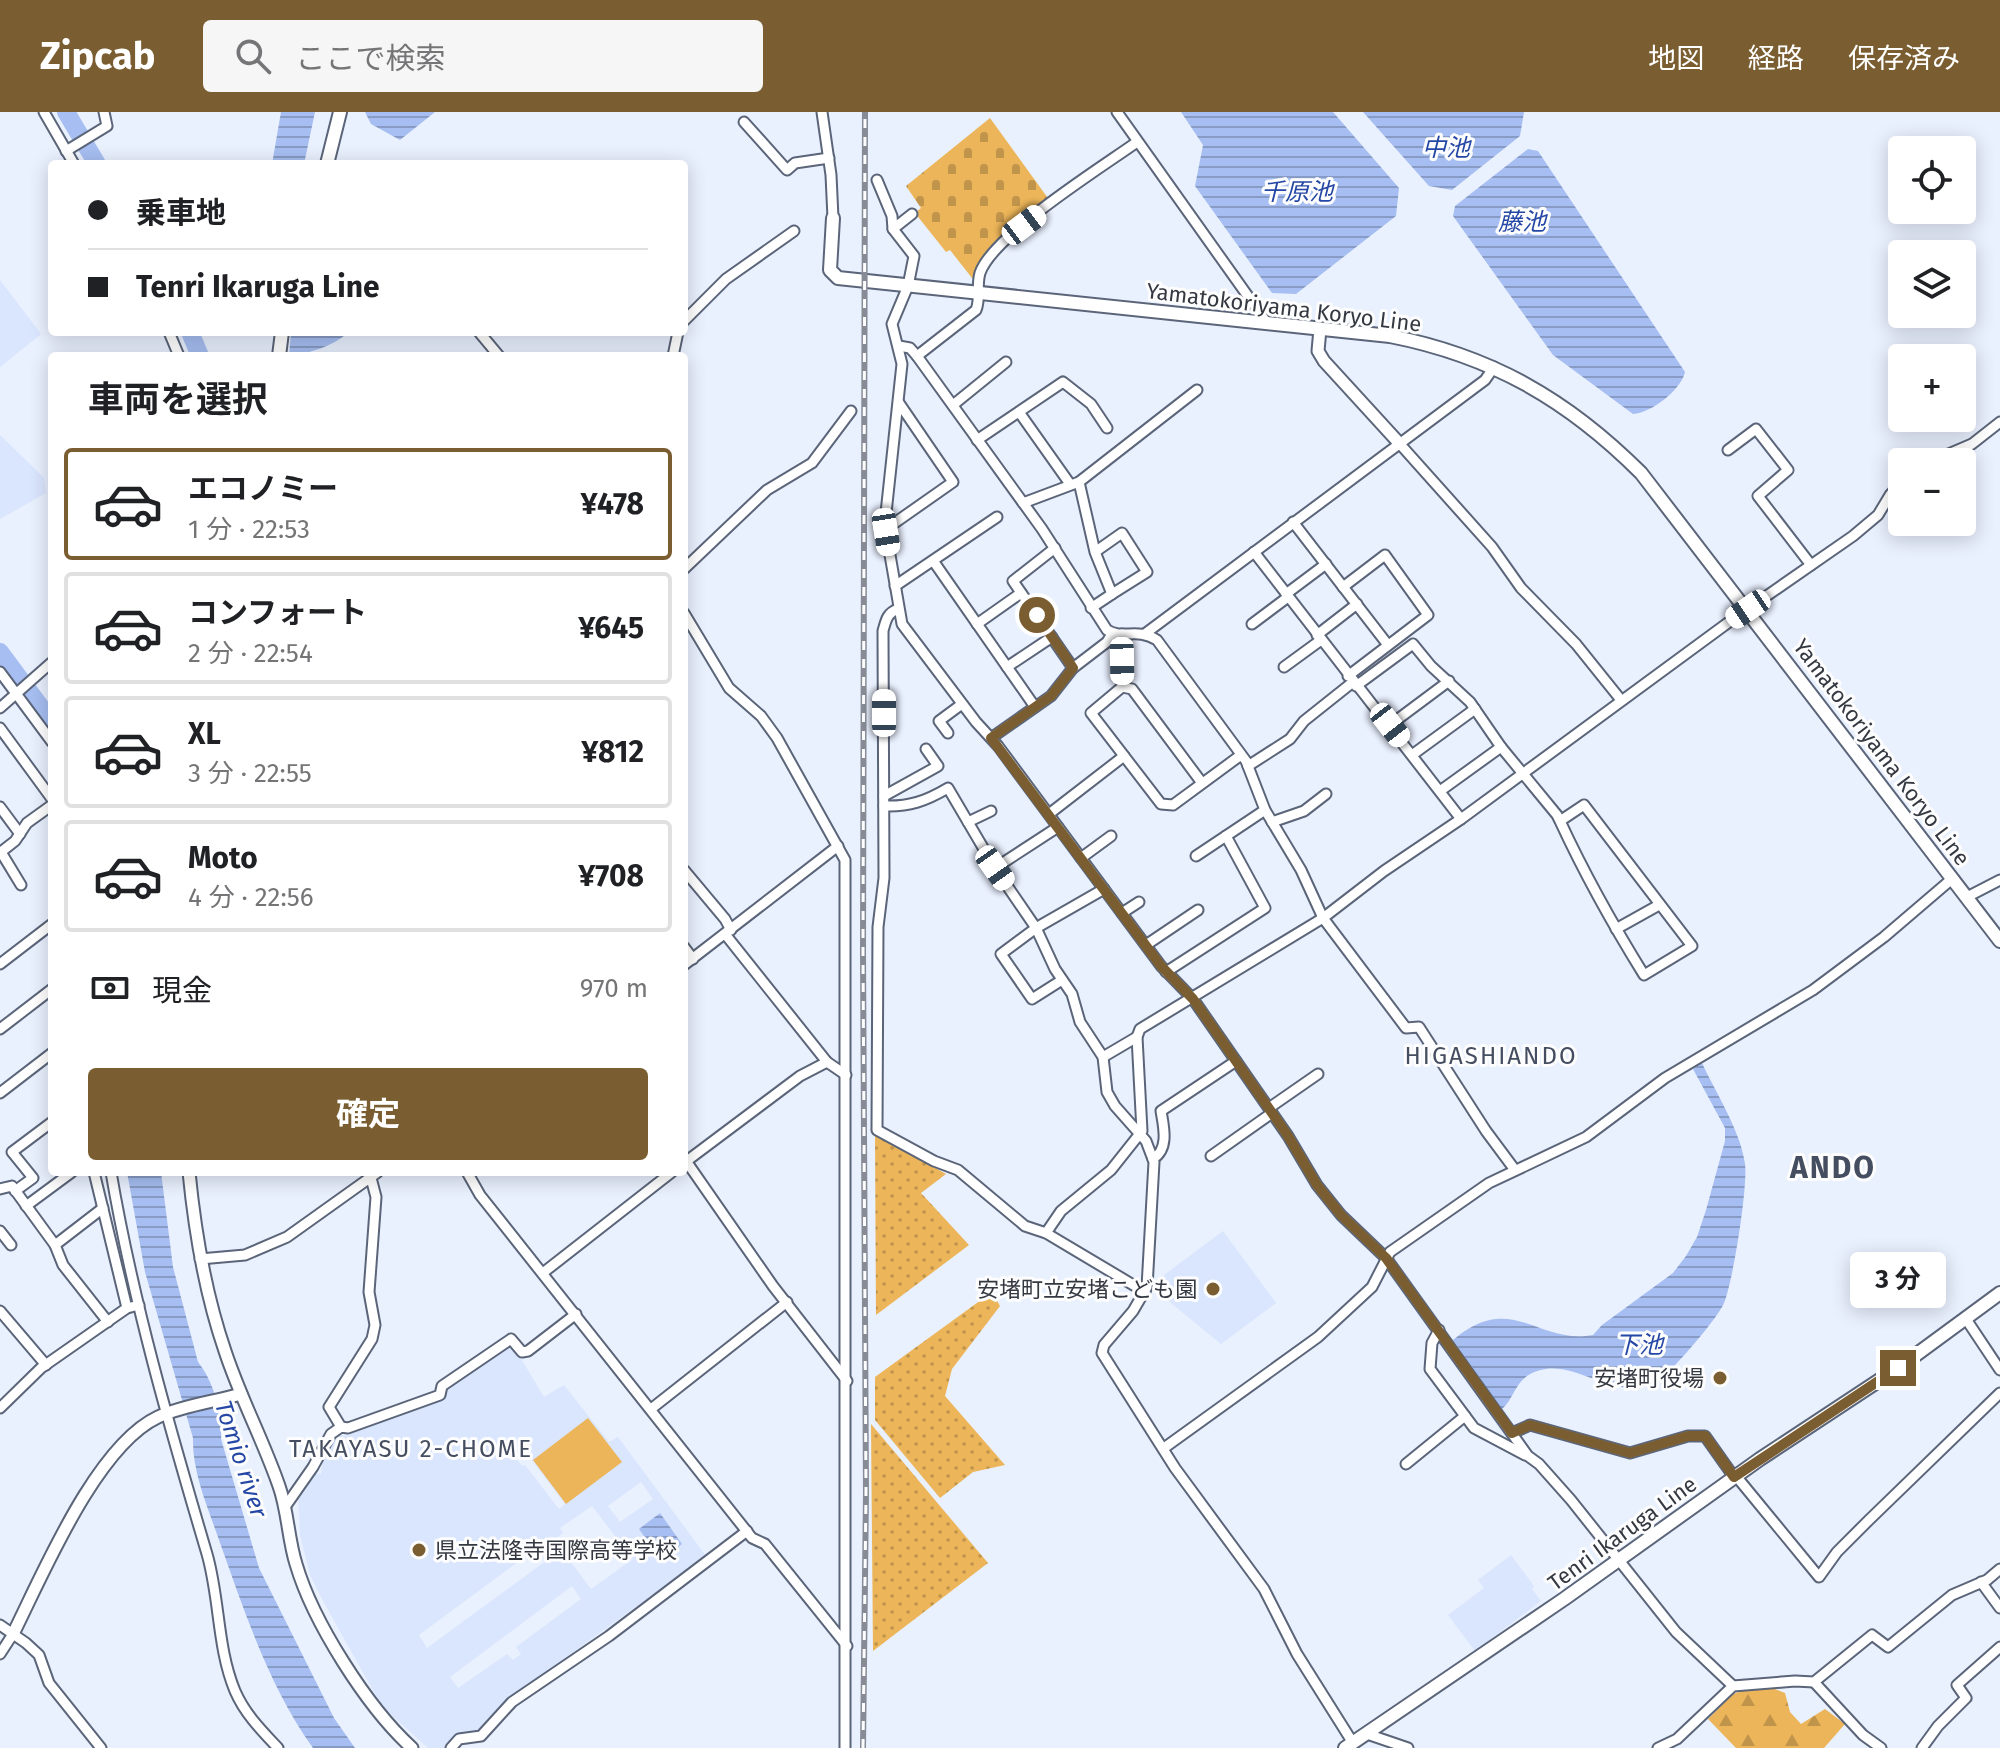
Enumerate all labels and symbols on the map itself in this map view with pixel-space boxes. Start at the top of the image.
water label: 中池 [1422,134,1472,162]
water label: 千原池 [1261,178,1335,206]
car [998,201,1050,249]
water label: 藤池 [1498,208,1548,236]
street label: Yamatokoriyama Koryo Line [1145,277,1423,338]
car [870,506,902,558]
car [1721,586,1775,632]
route start [1019,597,1055,633]
street label: Yamatokoriyama Koryo Line [1788,634,1976,871]
car [1110,637,1134,685]
car [872,689,896,737]
car [1366,699,1414,751]
car [971,841,1019,895]
district label: HIGASHIANDO [1405,1042,1577,1070]
district label: ANDO [1789,1150,1876,1186]
callout: 3 分 [1850,1252,1946,1308]
place label: 安堵町立安堵こども園 [977,1276,1197,1303]
marker: 安堵町立安堵こども園 [1204,1280,1222,1298]
water label: 下池 [1615,1331,1665,1359]
route end [1880,1350,1916,1386]
place label: 安堵町役場 [1594,1365,1704,1392]
marker: 安堵町役場 [1711,1369,1729,1387]
water label: Tomio river [209,1397,273,1522]
district label: TAKAYASU 2-CHOME [289,1435,533,1463]
street label: Tenri Ikaruga Line [1543,1470,1702,1596]
place label: 県立法隆寺国際高等学校 [435,1537,677,1564]
marker: 県立法隆寺国際高等学校 [410,1541,428,1559]

